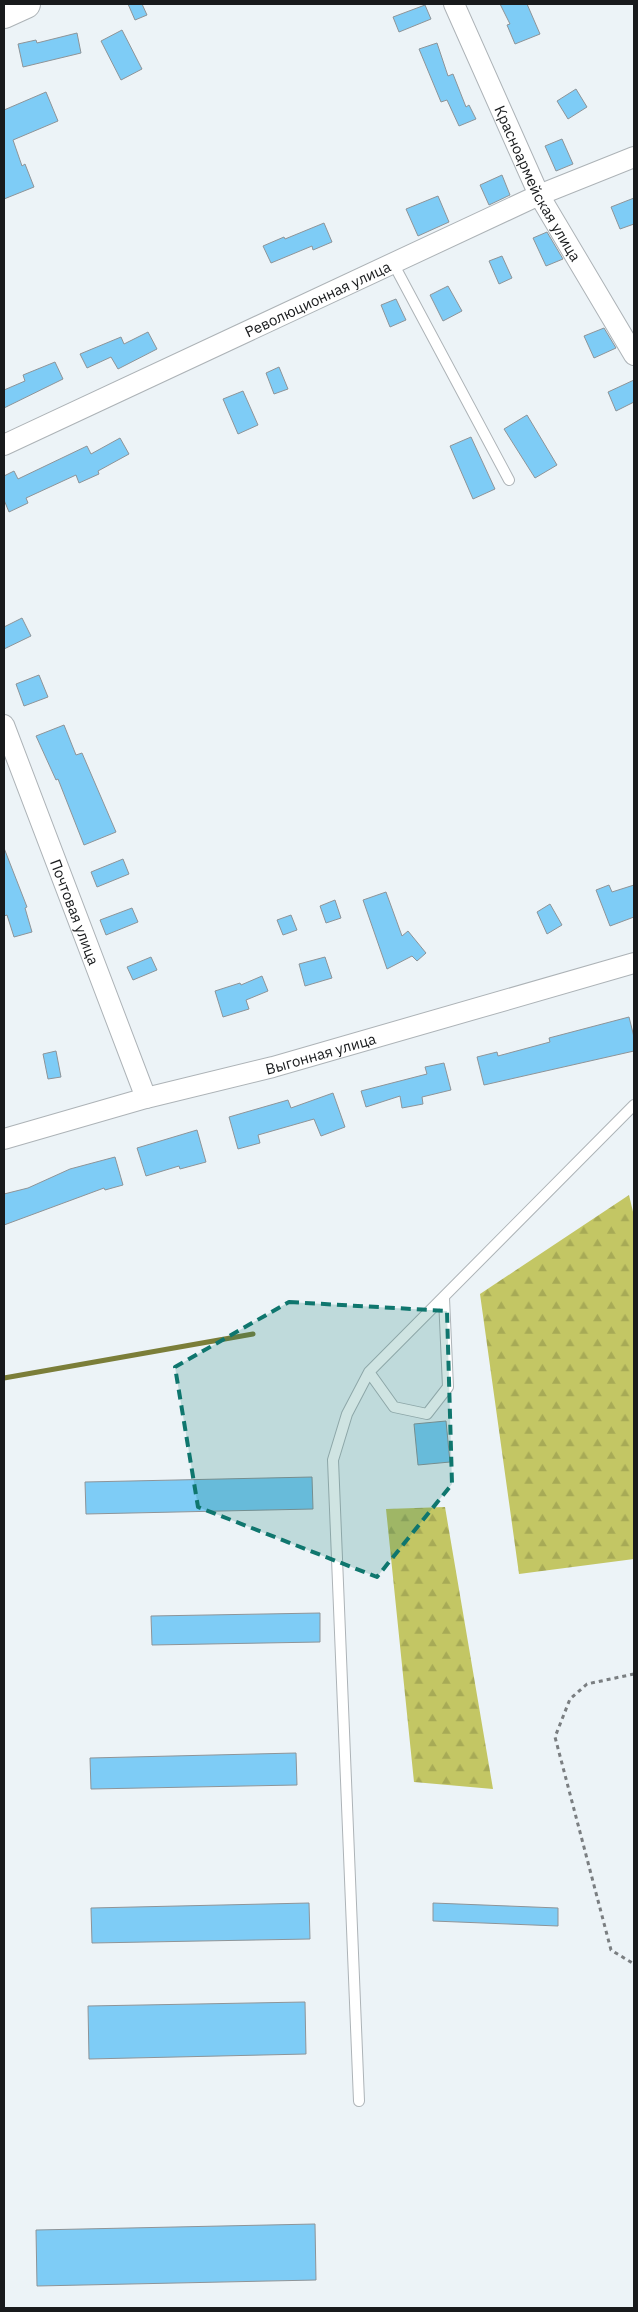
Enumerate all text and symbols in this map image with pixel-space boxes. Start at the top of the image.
street label: Красноармейская улица [491,102,586,265]
street label: Революционная улица [241,256,394,341]
street label: Почтовая улица [46,856,104,967]
street label: Выгонная улица [263,1028,378,1078]

